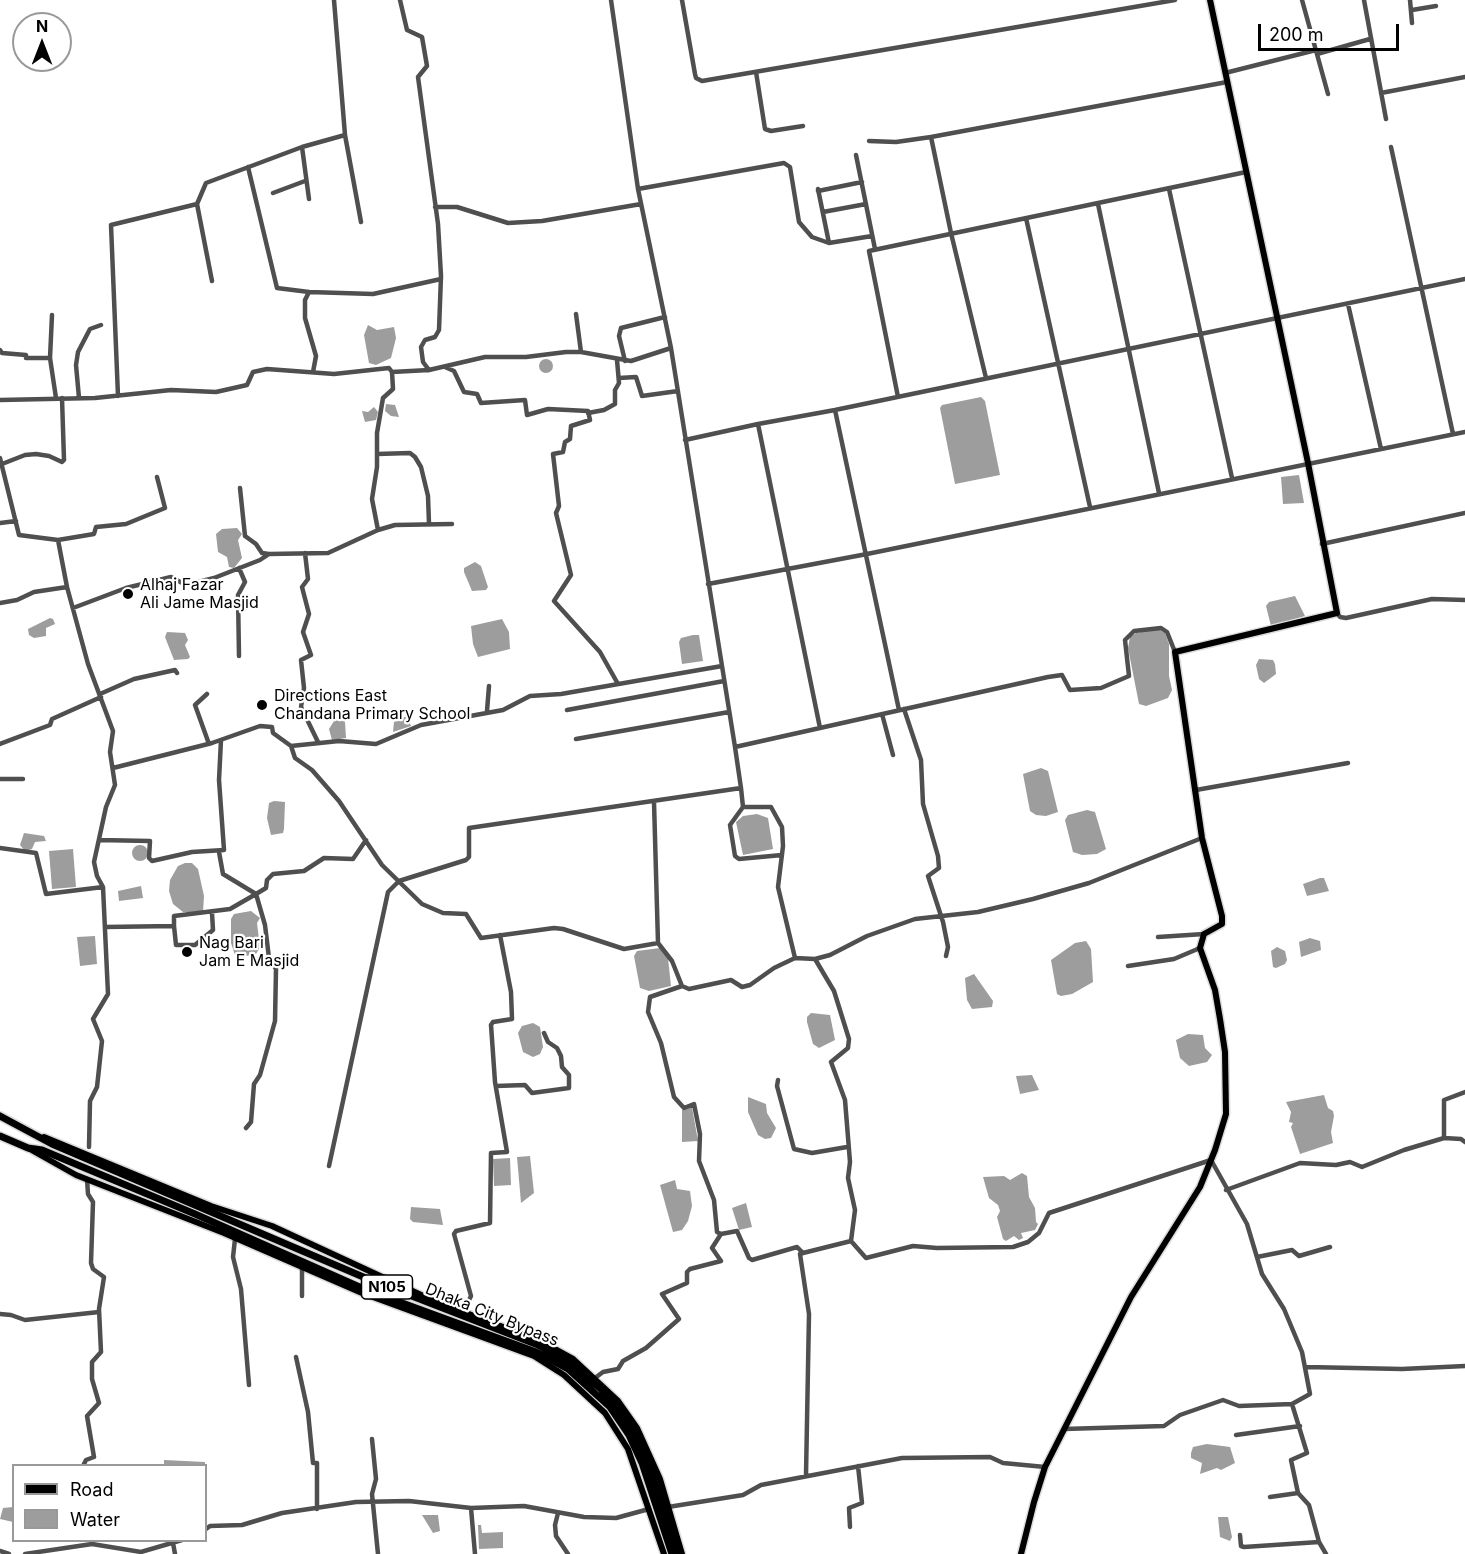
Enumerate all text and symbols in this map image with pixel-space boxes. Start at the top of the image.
north arrow [12,12,72,72]
scale bar [1261,12,1402,50]
text: N [36,16,48,36]
text: 200 m [1269,24,1324,45]
place label: Alhaj Fazar Ali Jame Masjid [140,575,259,613]
marker: Alhaj Fazar Ali Jame Masjid [121,587,135,601]
place label: Directions East Chandana Primary School [274,686,470,724]
marker: Directions East Chandana Primary School [255,698,269,712]
place label: Nag Bari Jam E Masjid [199,933,299,971]
marker: Nag Bari Jam E Masjid [180,945,194,959]
road number: N105 [362,1275,412,1299]
street label: Dhaka City Bypass [423,1279,561,1351]
legend [12,1464,207,1542]
text: Road [70,1479,113,1500]
text: Water [70,1509,120,1530]

